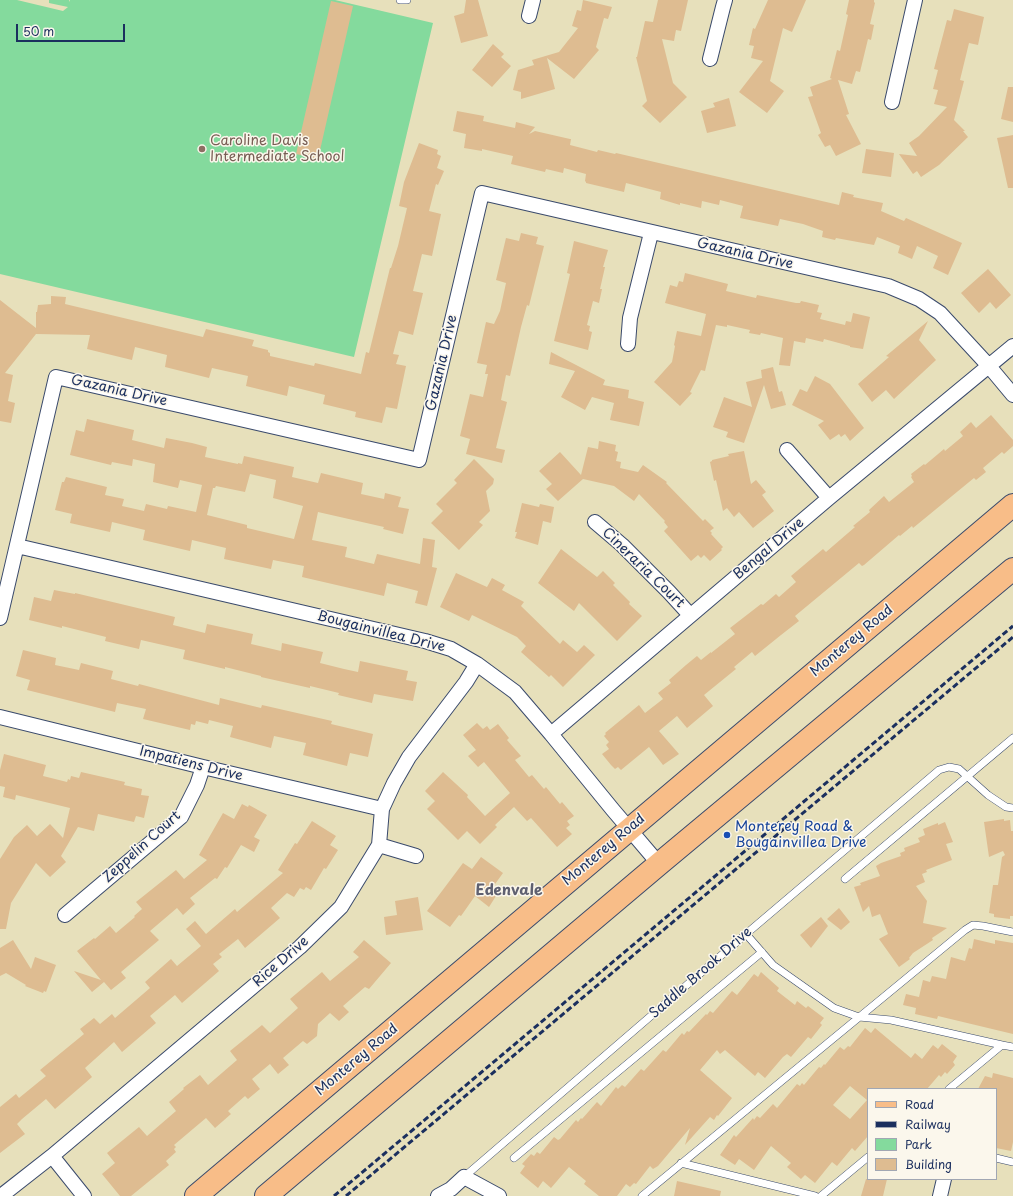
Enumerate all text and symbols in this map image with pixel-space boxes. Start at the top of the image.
scale bar [18,16,127,42]
text: 50 m [23,22,54,40]
place label: Caroline Davis Intermediate School [210,133,345,166]
marker: Caroline Davis Intermediate School [197,144,207,154]
street label: Gazania Drive [695,235,795,273]
street label: Gazania Drive [423,313,461,413]
street label: Gazania Drive [69,372,169,410]
street label: Bengal Drive [730,515,808,583]
street label: Cineraria Court [598,524,688,612]
street label: Monterey Road [807,601,897,681]
street label: Bougainvillea Drive [315,608,447,656]
street label: Impatiens Drive [138,743,244,785]
street label: Zeppelin Court [100,808,184,886]
street label: Monterey Road [559,810,649,890]
place label: Monterey Road & Bougainvillea Drive [735,819,867,852]
marker: Monterey Road & Bougainvillea Drive [722,830,732,840]
district label: Edenvale [476,882,542,900]
street label: Saddle Brook Drive [646,924,756,1022]
street label: Rice Drive [250,933,312,991]
street label: Monterey Road [312,1020,402,1100]
legend [867,1088,997,1180]
text: Road [905,1095,934,1113]
text: Railway [905,1115,951,1133]
text: Park [905,1135,932,1153]
text: Building [905,1155,952,1173]

